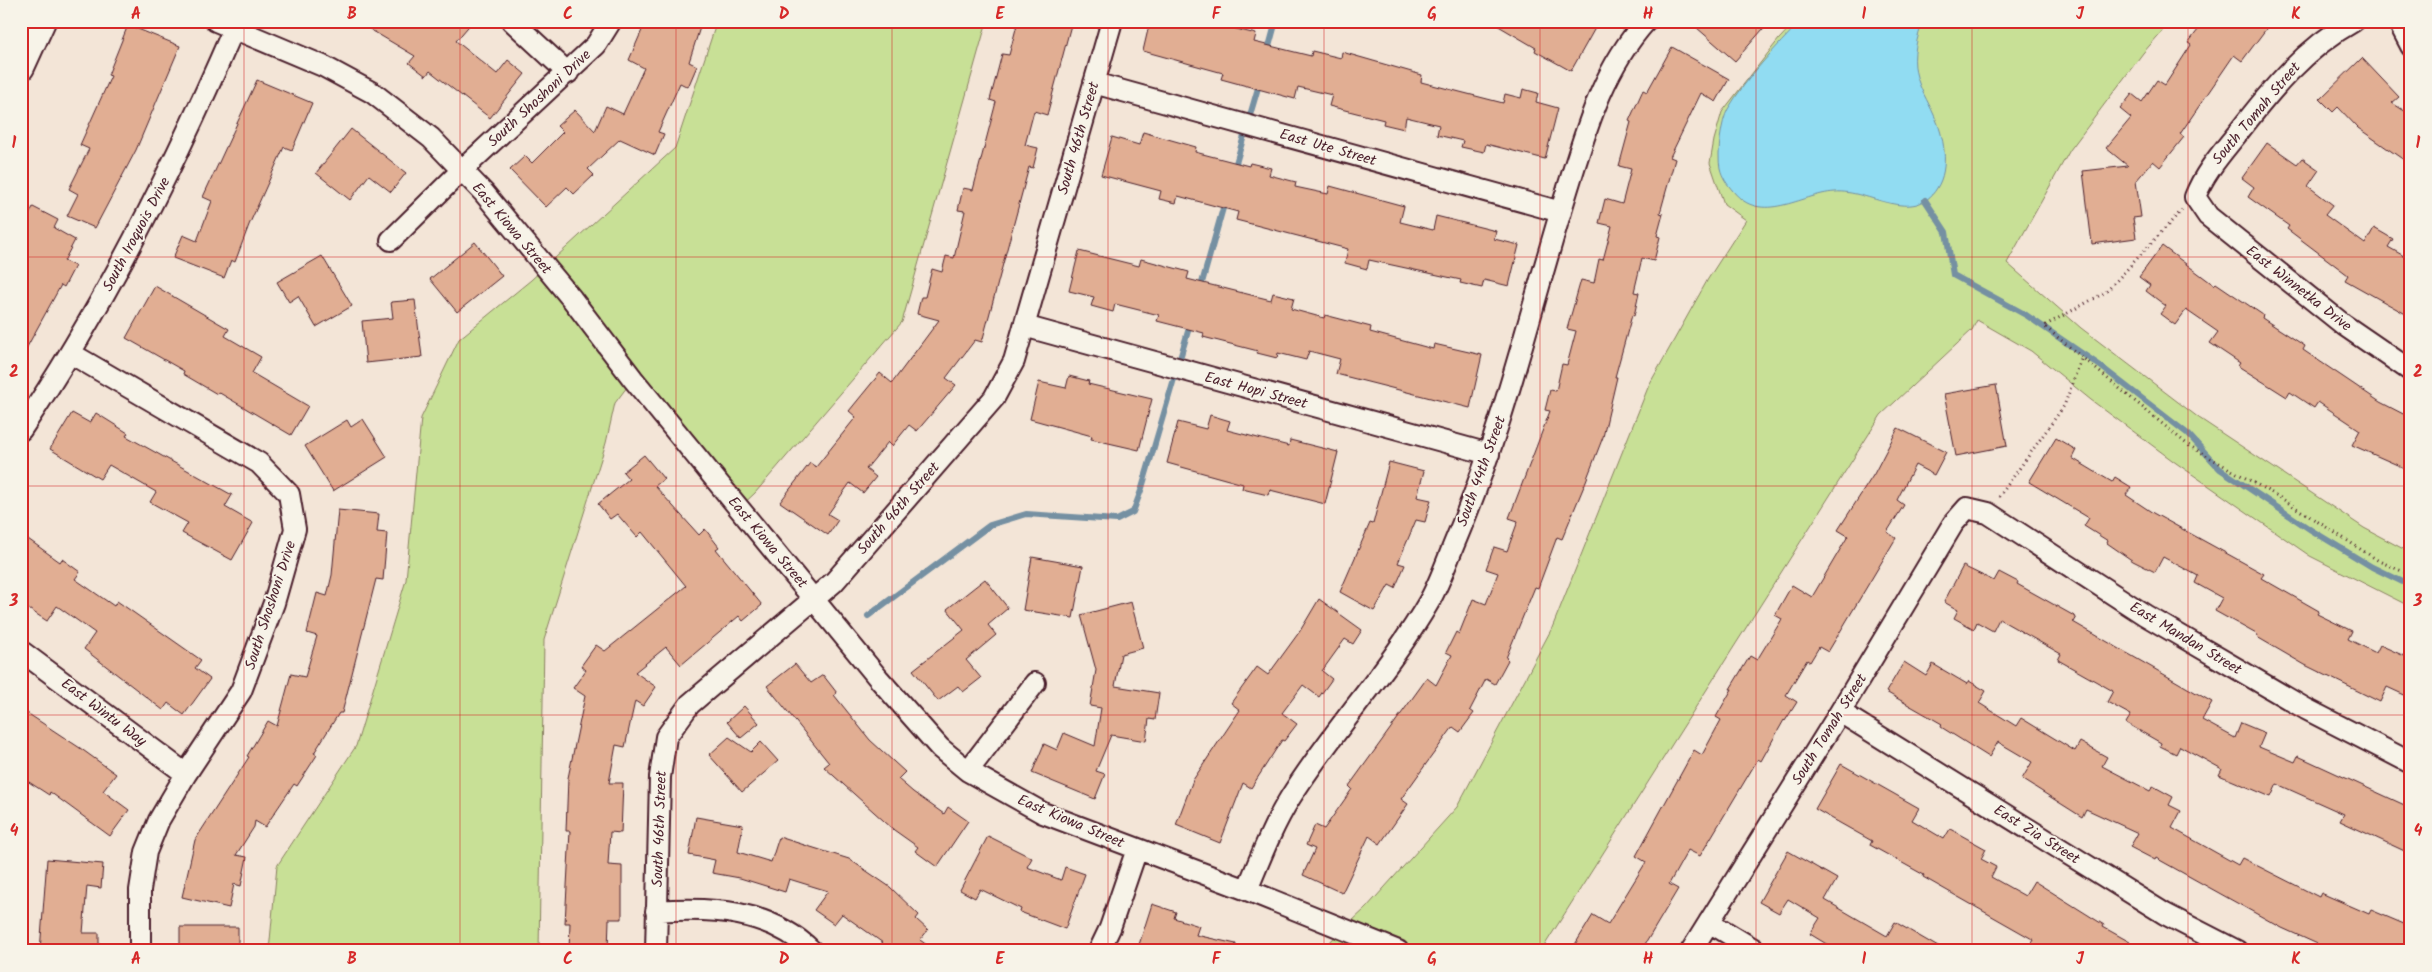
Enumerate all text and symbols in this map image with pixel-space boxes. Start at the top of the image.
text: A [131,2,141,27]
text: B [347,2,357,27]
text: C [563,2,573,27]
text: D [779,2,790,27]
text: E [996,2,1006,27]
text: F [1212,2,1222,27]
text: G [1427,2,1437,27]
text: H [1643,2,1653,27]
text: I [1862,2,1867,27]
text: J [2076,2,2085,27]
text: K [2291,2,2301,27]
street label: South Shoshoni Drive [482,44,597,153]
street label: South Tomah Street [2207,57,2307,170]
street label: South 46th Street [1051,79,1107,198]
street label: East Ute Street [1277,123,1379,173]
text: 1 [12,131,17,156]
text: 1 [2416,131,2421,156]
street label: South Iroquois Drive [97,173,177,296]
street label: East Kiowa Street [465,177,557,280]
street label: East Winnetka Drive [2240,240,2357,338]
text: 2 [9,360,19,385]
text: 2 [2413,360,2423,385]
street label: East Hopi Street [1202,366,1310,416]
street label: South 44th Street [1451,412,1513,530]
street label: South 46th Street [852,457,946,560]
street label: East Kiowa Street [721,491,813,594]
street label: South Shoshoni Drive [239,537,303,673]
text: 3 [9,589,19,614]
text: 3 [2413,589,2423,614]
street label: East Mandan Street [2125,596,2246,682]
street label: South Tomah Street [1786,669,1874,790]
street label: East Wintu Way [55,672,152,754]
street label: South 46th Street [646,770,674,888]
street label: East Kiowa Street [1013,789,1128,855]
street label: East Zia Street [1989,799,2085,871]
text: 4 [10,819,19,844]
text: 4 [2414,819,2423,844]
text: A [131,947,141,972]
text: B [347,947,357,972]
text: C [563,947,573,972]
text: D [779,947,790,972]
text: E [996,947,1006,972]
text: F [1212,947,1222,972]
text: G [1427,947,1437,972]
text: H [1643,947,1653,972]
text: I [1862,947,1867,972]
text: J [2076,947,2085,972]
text: K [2291,947,2301,972]

